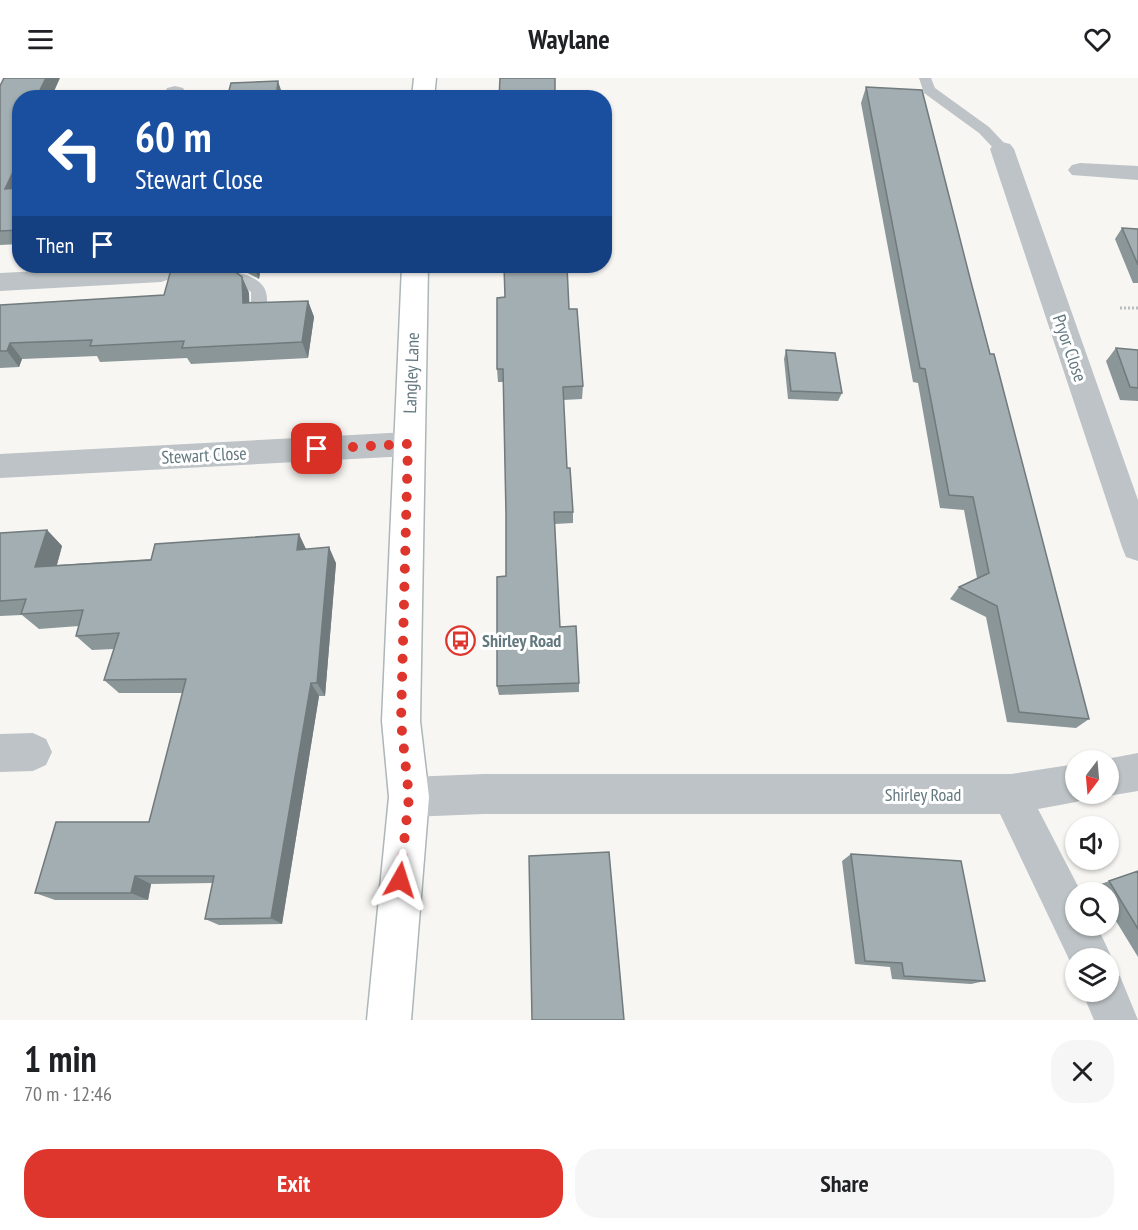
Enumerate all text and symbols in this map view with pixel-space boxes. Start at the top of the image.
text: Waylane [528,22,610,56]
icon: menu [24,23,57,56]
icon: heart [1081,23,1114,56]
text: 60 m [135,109,212,164]
icon: left [36,114,114,192]
text: Stewart Close [135,162,263,196]
icon: arrive [86,228,119,261]
text: Then [36,231,74,259]
street label: Pryor Close [1048,311,1092,385]
street label: Langley Lane [398,332,424,414]
pin [291,423,342,474]
icon: arrive [300,432,333,465]
street label: Stewart Close [161,441,247,469]
bus stop icon: Shirley Road [445,624,477,656]
place label: Shirley Road [482,629,561,652]
north arrow [1065,750,1119,804]
map controls [1065,750,1119,1002]
street label: Shirley Road [885,783,961,806]
button: sound [1065,816,1119,870]
position arrow [368,848,432,912]
button: search [1065,882,1119,936]
button: layers [1065,948,1119,1002]
text: 1 min [24,1035,97,1082]
button: close [1051,1040,1114,1103]
text: 70 m · 12:46 [24,1081,112,1107]
button: Exit [24,1149,563,1218]
button: Share [575,1149,1114,1218]

